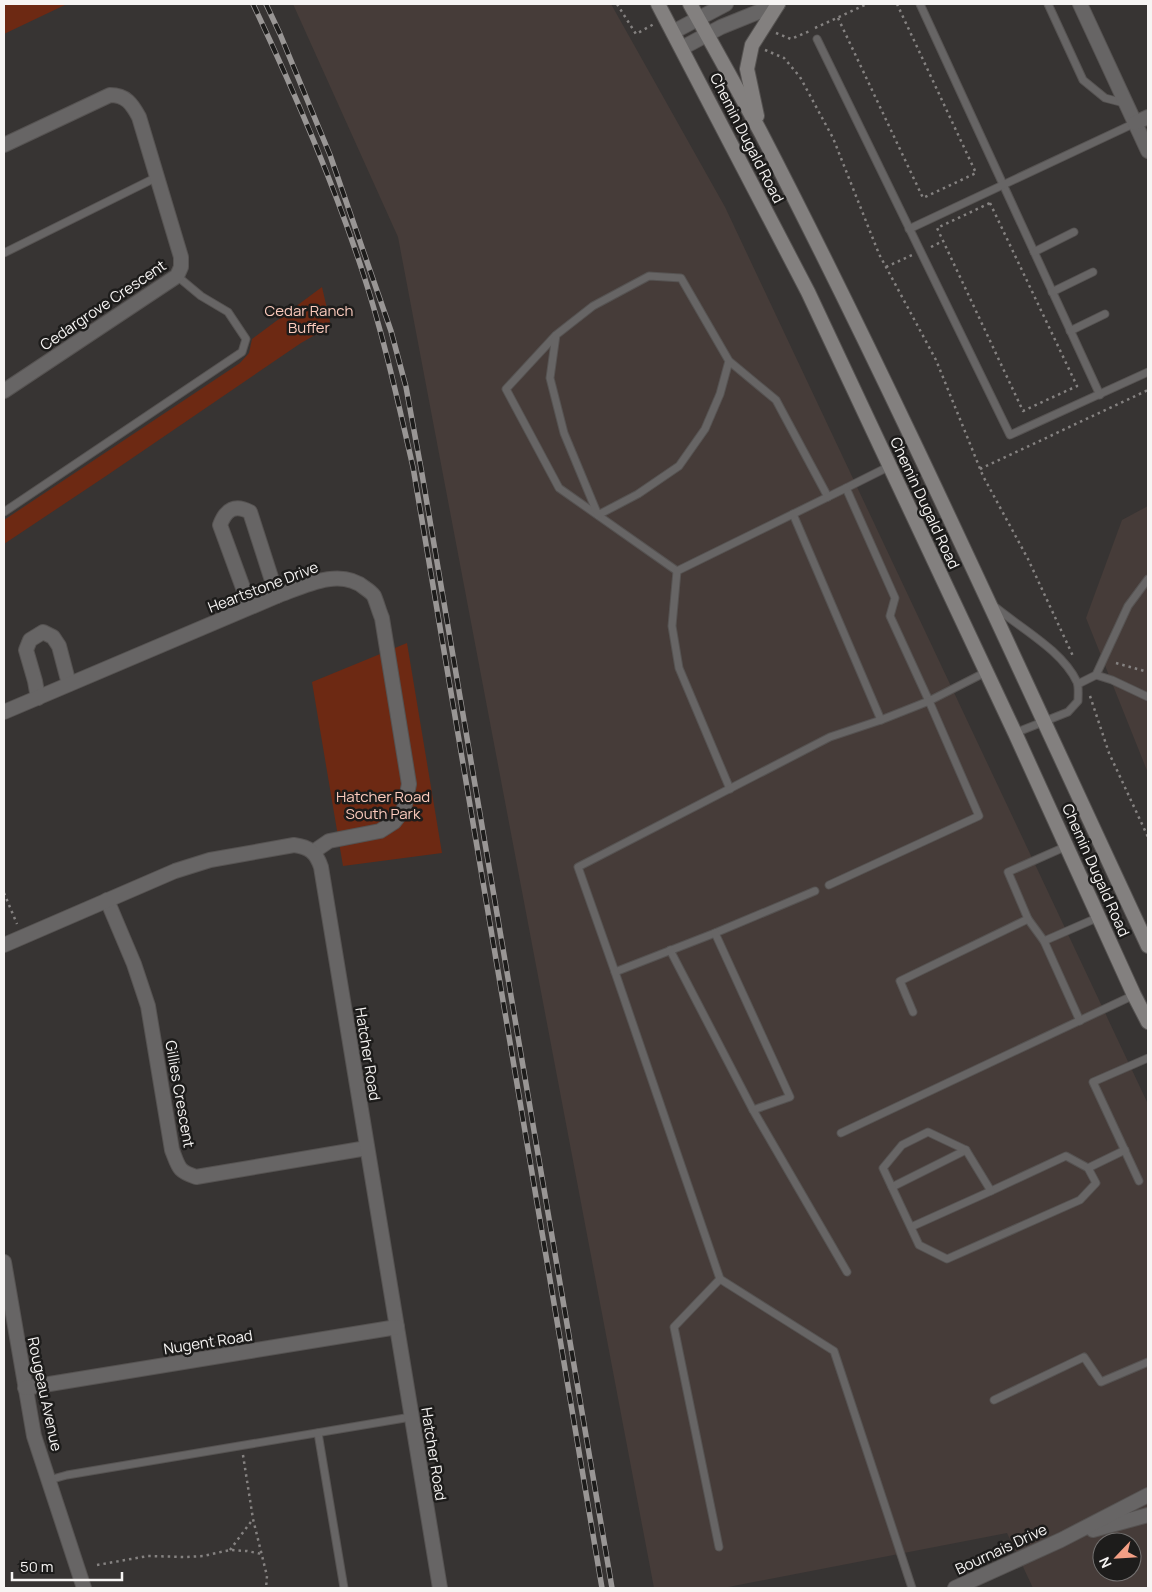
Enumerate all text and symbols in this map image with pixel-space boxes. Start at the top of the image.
street label: Chemin Dugald Road [705,69,789,207]
street label: Cedargrove Crescent [36,255,170,355]
park label: Cedar Ranch Buffer [265,300,354,338]
street label: Chemin Dugald Road [885,434,965,572]
street label: Heartstone Drive [205,556,321,618]
park label: Hatcher Road South Park [336,786,430,824]
street label: Chemin Dugald Road [1057,800,1135,940]
street label: Hatcher Road [350,1006,386,1102]
street label: Gillies Crescent [160,1039,200,1149]
street label: Nugent Road [162,1325,254,1359]
street label: Rougeau Avenue [23,1335,67,1453]
street label: Hatcher Road [416,1406,452,1502]
street label: Bournais Drive [952,1518,1051,1579]
north arrow [1092,1532,1142,1582]
scale bar [12,1550,122,1582]
text: N [1094,1554,1116,1571]
text: 50 m [20,1556,54,1577]

